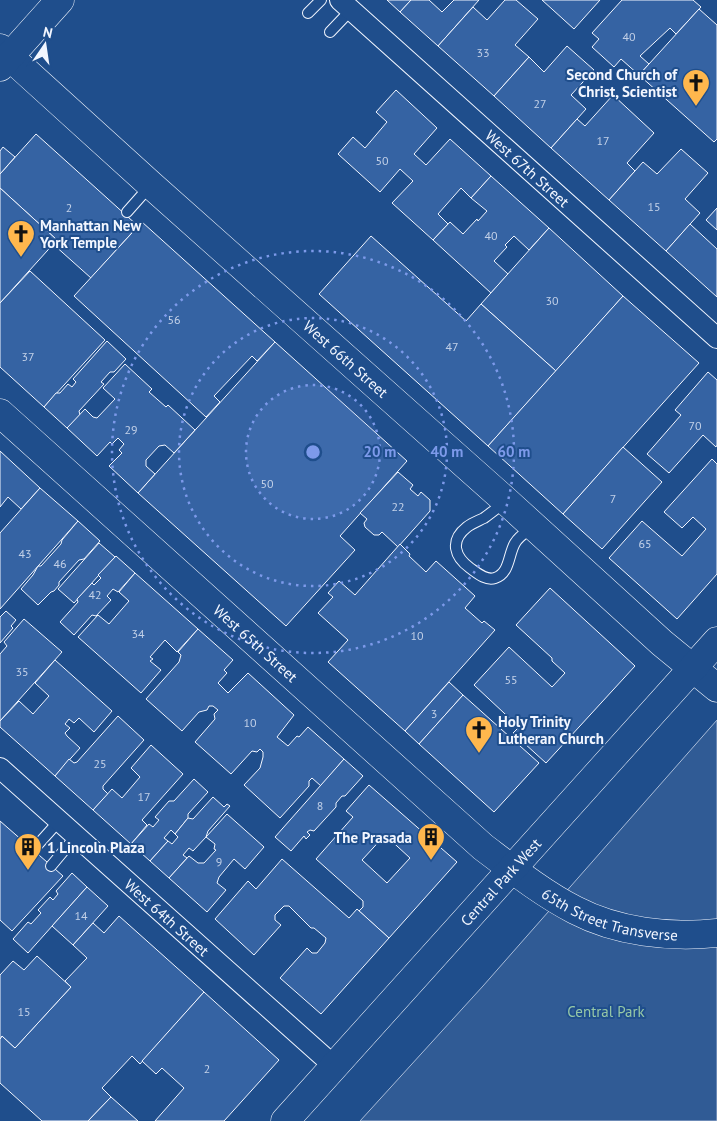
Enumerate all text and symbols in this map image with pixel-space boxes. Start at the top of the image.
north arrow [20,20,70,70]
text: N [41,23,54,42]
house number: 40 [622,29,636,44]
house number: 33 [476,45,490,60]
place label: Second Church of Christ, Scientist [566,65,678,101]
church icon: Second Church of Christ, Scientist [681,68,711,107]
house number: 27 [533,96,547,111]
street label: West 67th Street [482,126,574,211]
house number: 17 [596,133,610,148]
house number: 50 [375,153,389,168]
house number: 15 [647,199,661,214]
house number: 2 [66,200,72,215]
place label: Manhattan New York Temple [39,216,141,252]
church icon: Manhattan New York Temple [6,219,36,258]
house number: 40 [484,228,498,243]
house number: 30 [545,293,559,308]
house number: 56 [167,312,181,327]
street label: West 66th Street [300,316,392,401]
house number: 47 [445,339,459,354]
house number: 37 [21,349,35,364]
house number: 70 [688,418,702,433]
house number: 29 [124,422,138,437]
text: 20 m [364,442,396,461]
text: 40 m [431,442,463,461]
text: 60 m [498,442,530,461]
centre of rings [304,443,322,461]
house number: 50 [260,476,274,491]
house number: 7 [610,491,616,506]
house number: 22 [391,499,405,514]
house number: 65 [638,536,652,551]
house number: 43 [18,546,32,561]
house number: 46 [53,556,67,571]
house number: 42 [88,587,102,602]
street label: West 65th Street [210,600,302,686]
house number: 34 [131,626,145,641]
house number: 10 [410,628,424,643]
house number: 35 [15,664,29,679]
house number: 55 [504,672,518,687]
house number: 3 [431,706,437,721]
place label: Holy Trinity Lutheran Church [498,712,604,748]
house number: 10 [243,715,257,730]
church icon: Holy Trinity Lutheran Church [464,715,494,754]
house number: 25 [93,756,107,771]
house number: 17 [137,789,151,804]
house number: 8 [317,798,323,813]
building icon: The Prasada [416,822,446,861]
place label: The Prasada [334,828,412,847]
building icon: 1 Lincoln Plaza [13,832,43,871]
street label: Central Park West [456,834,545,930]
place label: 1 Lincoln Plaza [47,838,145,857]
house number: 9 [216,854,222,869]
street label: West 64th Street [121,874,213,960]
street label: 65th Street Transverse [538,883,678,944]
house number: 14 [74,908,88,923]
park label: Central Park [567,1002,646,1021]
house number: 15 [17,1004,31,1019]
house number: 2 [204,1061,210,1076]

